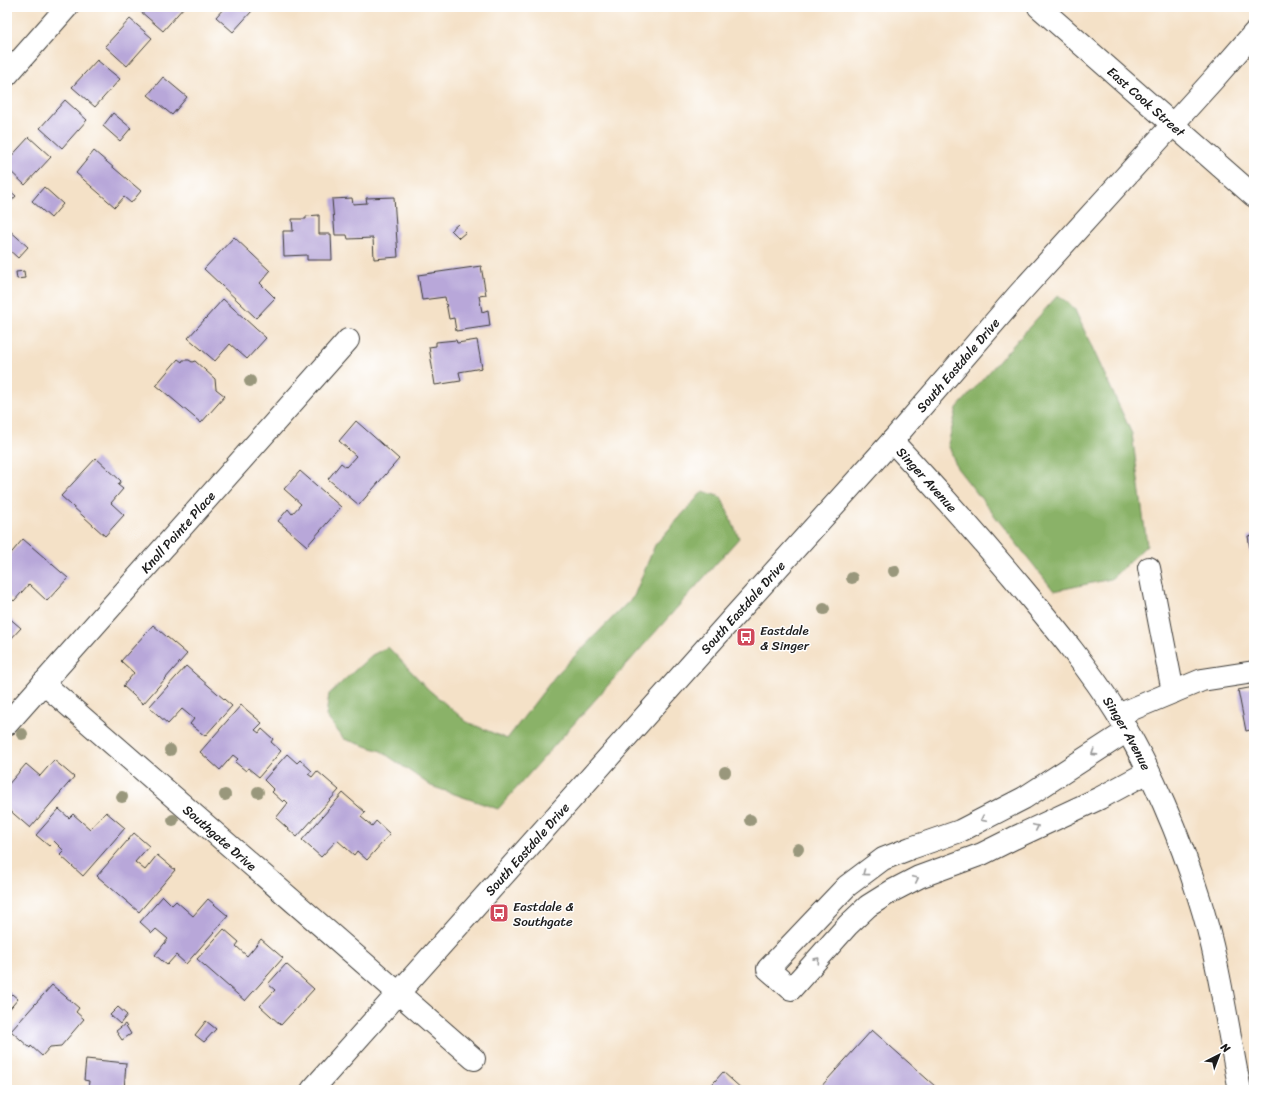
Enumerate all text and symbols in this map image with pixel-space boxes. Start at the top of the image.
street label: East Cook Street [1102,60,1191,143]
street label: South Eastdale Drive [910,312,1006,417]
street label: Singer Avenue [891,441,964,518]
street label: Knoll Pointe Place [135,485,221,578]
street label: South Eastdale Drive [694,555,791,659]
place label: Eastdale & Singer [760,619,810,657]
bus stop icon: Eastdale & Singer [735,626,757,648]
street label: Singer Avenue [1097,691,1158,774]
one-way arrow [1091,748,1098,756]
street label: South Eastdale Drive [479,797,575,901]
street label: Southgate Drive [178,799,262,876]
one-way arrow [979,815,987,822]
one-way arrow [1031,824,1039,832]
one-way arrow [862,868,869,875]
one-way arrow [912,876,920,884]
place label: Eastdale & Southgate [513,895,573,933]
bus stop icon: Eastdale & Southgate [488,902,510,924]
one-way arrow [812,957,820,965]
north arrow [1199,1035,1239,1075]
text: N [1215,1038,1235,1058]

